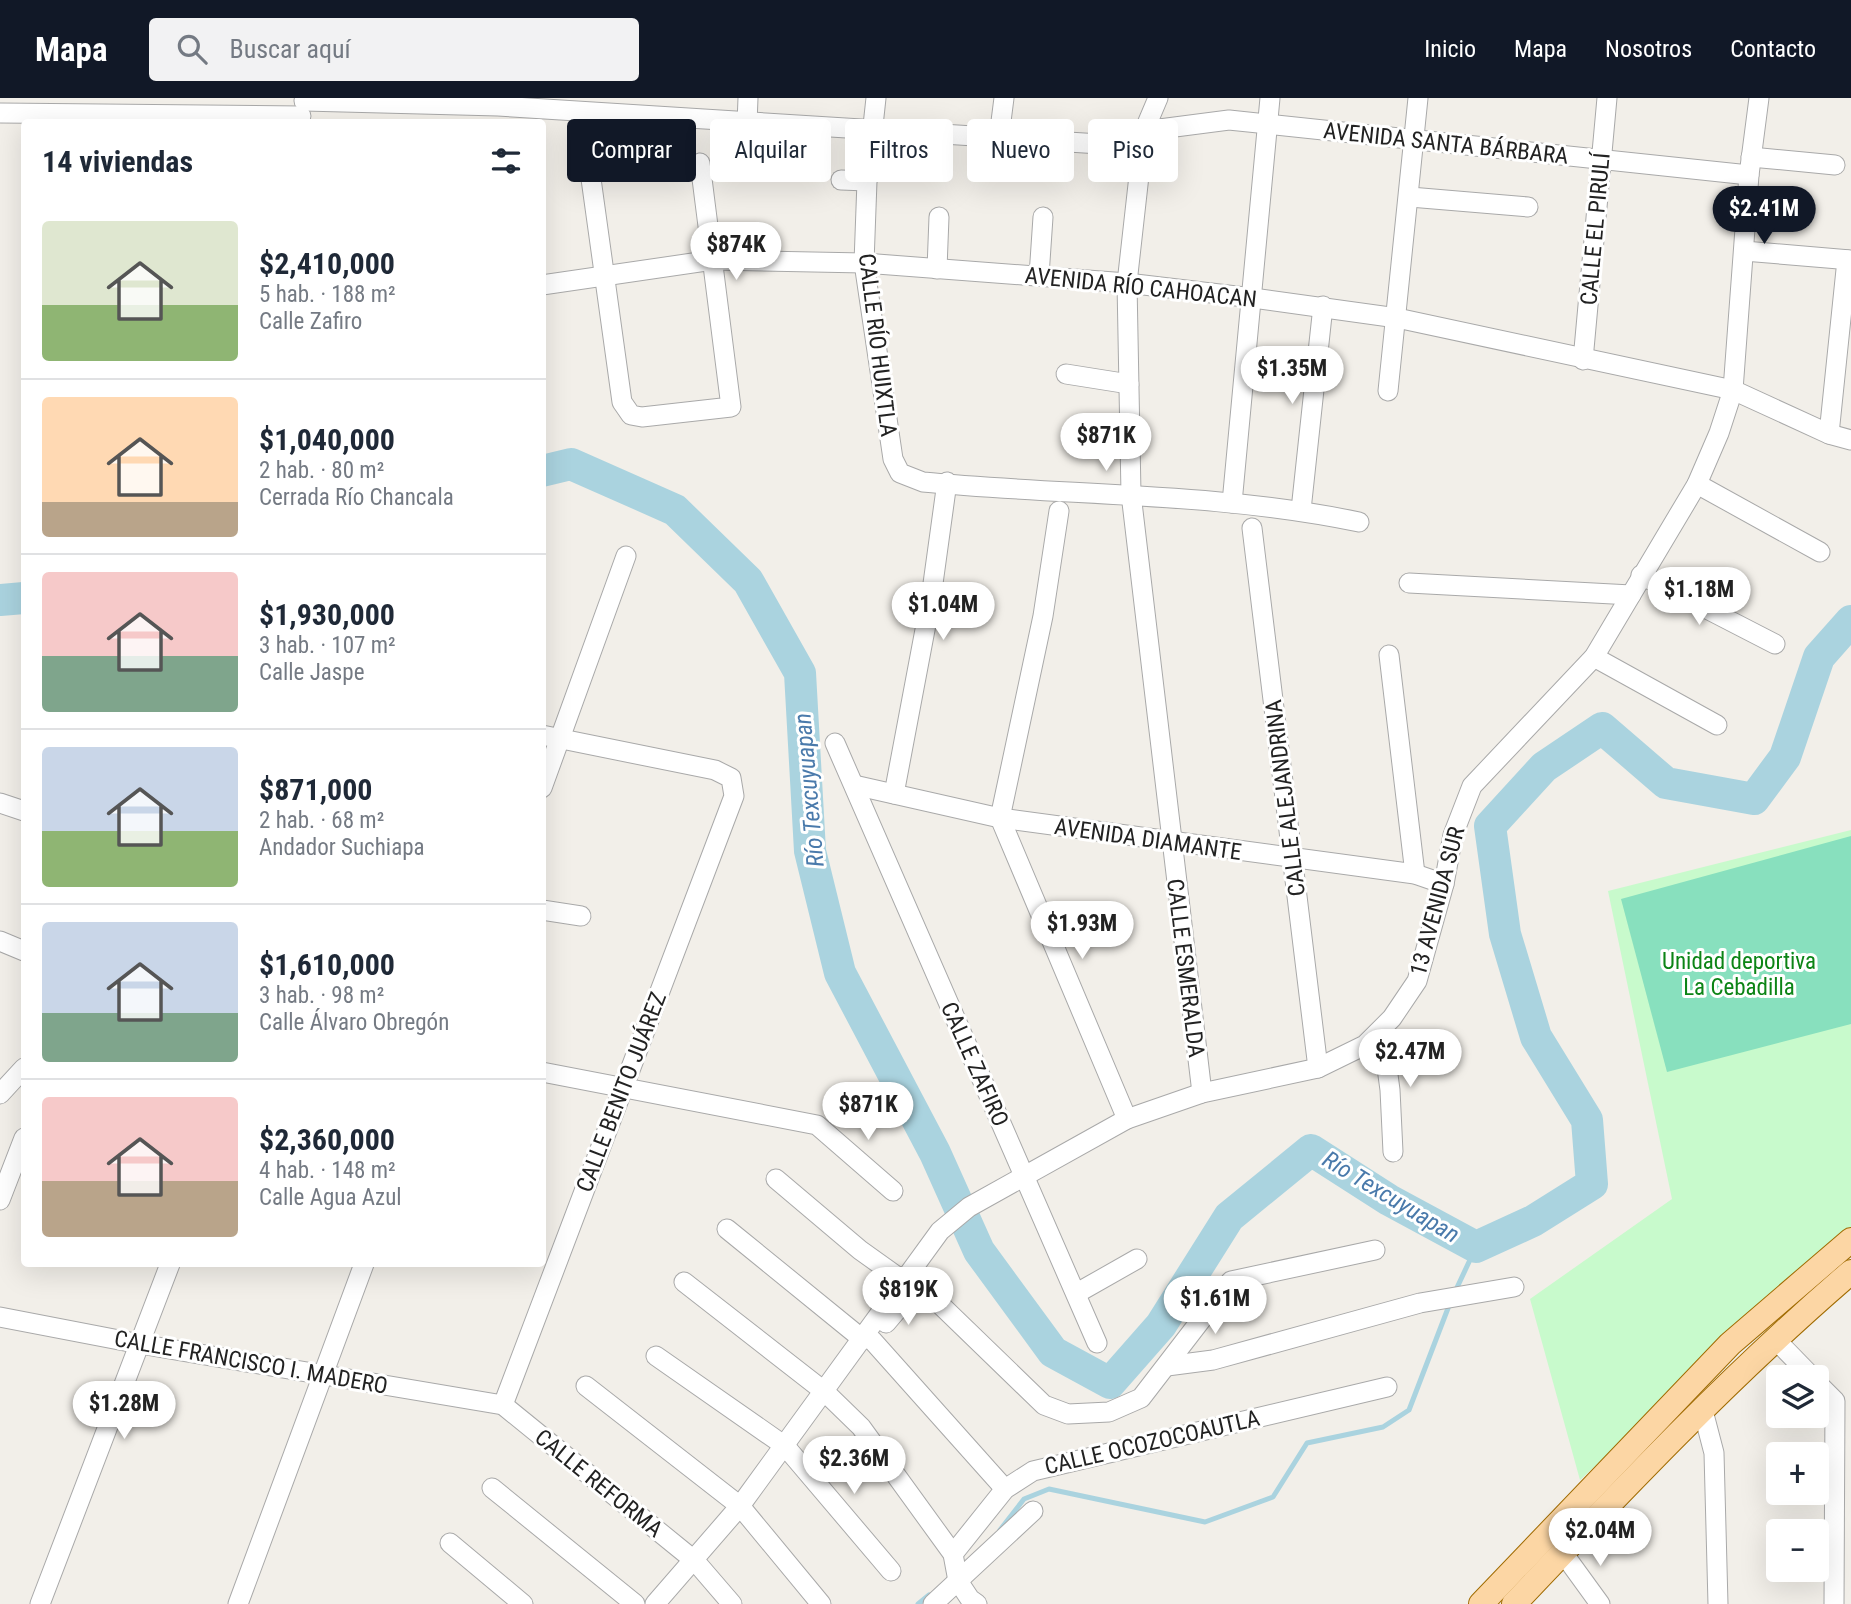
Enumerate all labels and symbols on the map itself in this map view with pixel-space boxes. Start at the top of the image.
street label: AVENIDA SANTA BÁRBARA [1322,116,1570,170]
street label: CALLE EL PIRULÍ [1574,150,1616,306]
pin: $2.41M [1707,186,1821,246]
pin: $874K [687,222,785,282]
street label: CALLE RÍO HUIXTLA [853,252,903,438]
street label: AVENIDA RÍO CAHOACAN [1024,261,1258,313]
pin: $1.35M [1235,346,1349,406]
pin: $871K [1057,414,1155,473]
pin: $1.18M [1642,568,1756,627]
pin: $1.04M [886,582,1000,642]
street label: CALLE ALEJANDRINA [1260,698,1311,898]
water label: Río Texcuyuapan [788,712,830,868]
street label: AVENIDA DIAMANTE [1053,813,1243,866]
street label: 13 AVENIDA SUR [1405,824,1470,979]
street label: CALLE ESMERALDA [1161,877,1210,1059]
pin: $1.93M [1025,902,1139,961]
park label: Unidad deportiva La Cebadilla [1662,948,1816,1001]
street label: CALLE BENITO JUÁREZ [570,988,672,1196]
street label: CALLE ZAFIRO [935,998,1014,1131]
pin: $2.47M [1353,1030,1467,1089]
pin: $871K [819,1082,917,1142]
water label: Río Texcuyuapan [1318,1145,1464,1249]
pin: $819K [859,1268,957,1327]
pin: $1.61M [1158,1276,1272,1336]
street label: CALLE FRANCISCO I. MADERO [112,1325,390,1400]
pin: $1.28M [67,1382,181,1441]
street label: CALLE OCOZOCOAUTLA [1042,1405,1262,1480]
street label: CALLE REFORMA [529,1424,668,1543]
pin: $2.36M [797,1436,911,1496]
pin: $2.04M [1543,1508,1657,1568]

